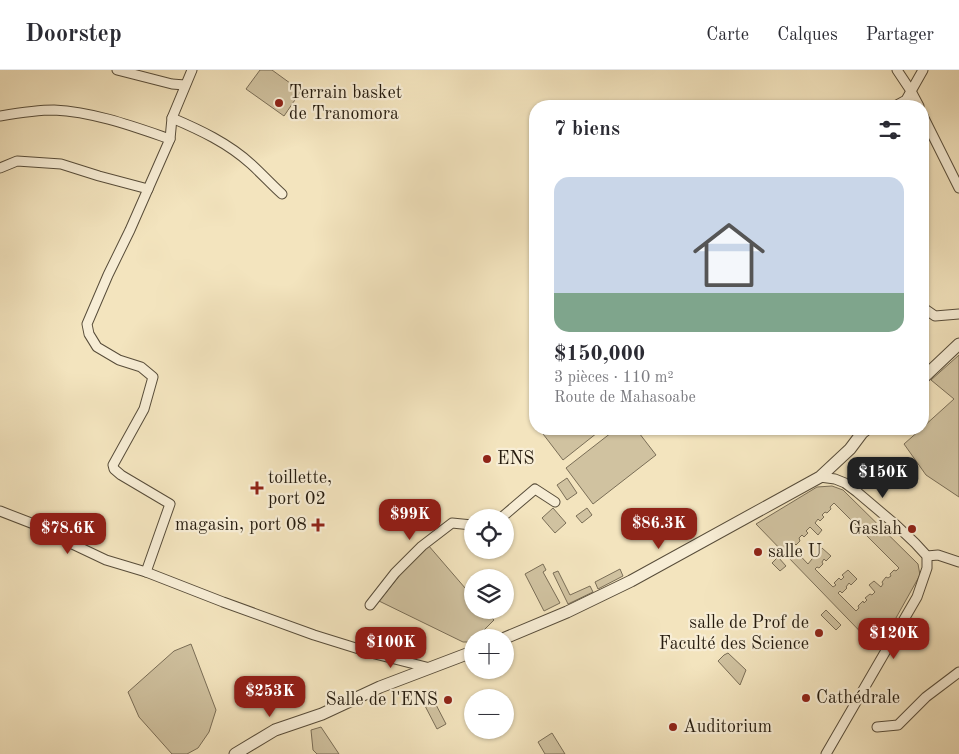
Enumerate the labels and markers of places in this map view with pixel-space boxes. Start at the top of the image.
place label: Terrain basket de Tranomora [289,84,402,123]
marker: Terrain basket de Tranomora [273,97,285,109]
place label: ENS [497,450,534,468]
marker: ENS [481,453,493,465]
pin: $150K [848,456,918,499]
place label: toillette, port 02 [268,469,332,508]
marker: toillette, port 02 [250,481,264,495]
pin: $99K [380,498,440,541]
pin: $86.3K [618,508,700,550]
pin: $78.6K [27,512,109,555]
place label: magasin, port 08 [175,516,307,534]
marker: magasin, port 08 [311,518,325,532]
place label: Gaslah [849,520,902,538]
marker: Gaslah [906,523,918,535]
place label: salle U [768,543,822,561]
marker: salle U [752,546,764,558]
place label: salle de Prof de Faculté des Science [659,614,809,653]
pin: $120K [859,618,929,660]
pin: $100K [356,626,426,669]
marker: salle de Prof de Faculté des Science [813,627,825,639]
pin: $253K [235,676,305,718]
place label: Cathédrale [816,689,900,707]
place label: Salle de l'ENS [326,691,438,709]
marker: Cathédrale [800,692,812,704]
marker: Salle de l'ENS [442,694,454,706]
place label: Auditorium [683,718,772,736]
marker: Auditorium [667,721,679,733]

